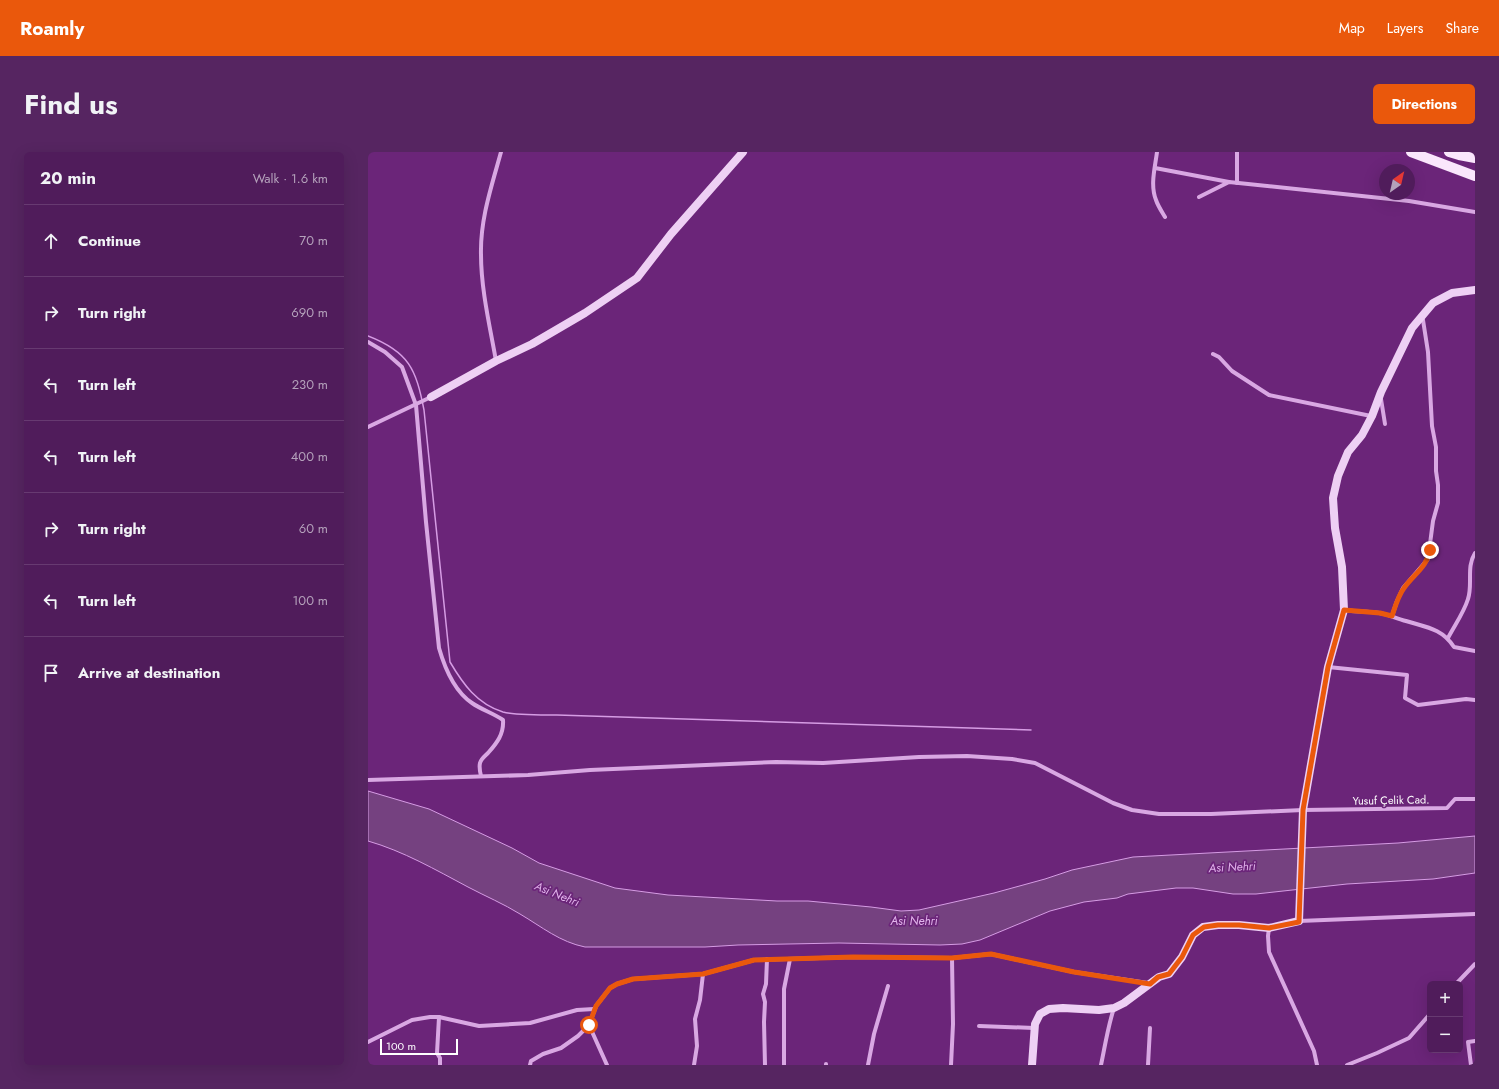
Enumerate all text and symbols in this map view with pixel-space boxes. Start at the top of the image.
text: Roamly [20,15,84,42]
text: Map [1339,18,1365,38]
text: Layers [1387,18,1423,38]
text: Share [1445,18,1479,38]
text: Find us [24,84,118,125]
button: Directions [1373,84,1475,124]
north arrow [1379,164,1415,200]
text: 20 min [40,166,96,190]
text: Walk · 1.6 km [253,169,328,188]
icon: ahead [40,230,62,252]
text: Continue [78,230,141,252]
text: 70 m [299,231,328,250]
icon: right [40,302,62,324]
text: Turn right [78,302,146,324]
text: 690 m [291,303,328,322]
icon: left [40,374,62,396]
text: Turn left [78,374,136,396]
text: 230 m [292,375,328,394]
icon: left [40,446,62,468]
text: Turn left [78,446,136,468]
text: 400 m [291,447,328,466]
icon: right [40,518,62,540]
text: Turn right [78,518,146,540]
text: 60 m [299,519,328,538]
route end [1421,541,1439,559]
icon: left [40,590,62,612]
text: Turn left [78,590,136,612]
text: 100 m [293,591,328,610]
icon: arrive [40,662,62,684]
text: Arrive at destination [78,662,220,684]
street label: Yusuf Çelik Cad. [1352,791,1430,809]
water label: Asi Nehri [1207,857,1257,877]
water label: Asi Nehri [531,876,583,912]
water label: Asi Nehri [889,912,939,930]
map controls [1427,981,1463,1053]
button: + [1427,981,1463,1017]
route start [580,1016,598,1034]
button: − [1427,1017,1463,1053]
scale bar [380,1037,458,1056]
text: 100 m [386,1038,416,1054]

